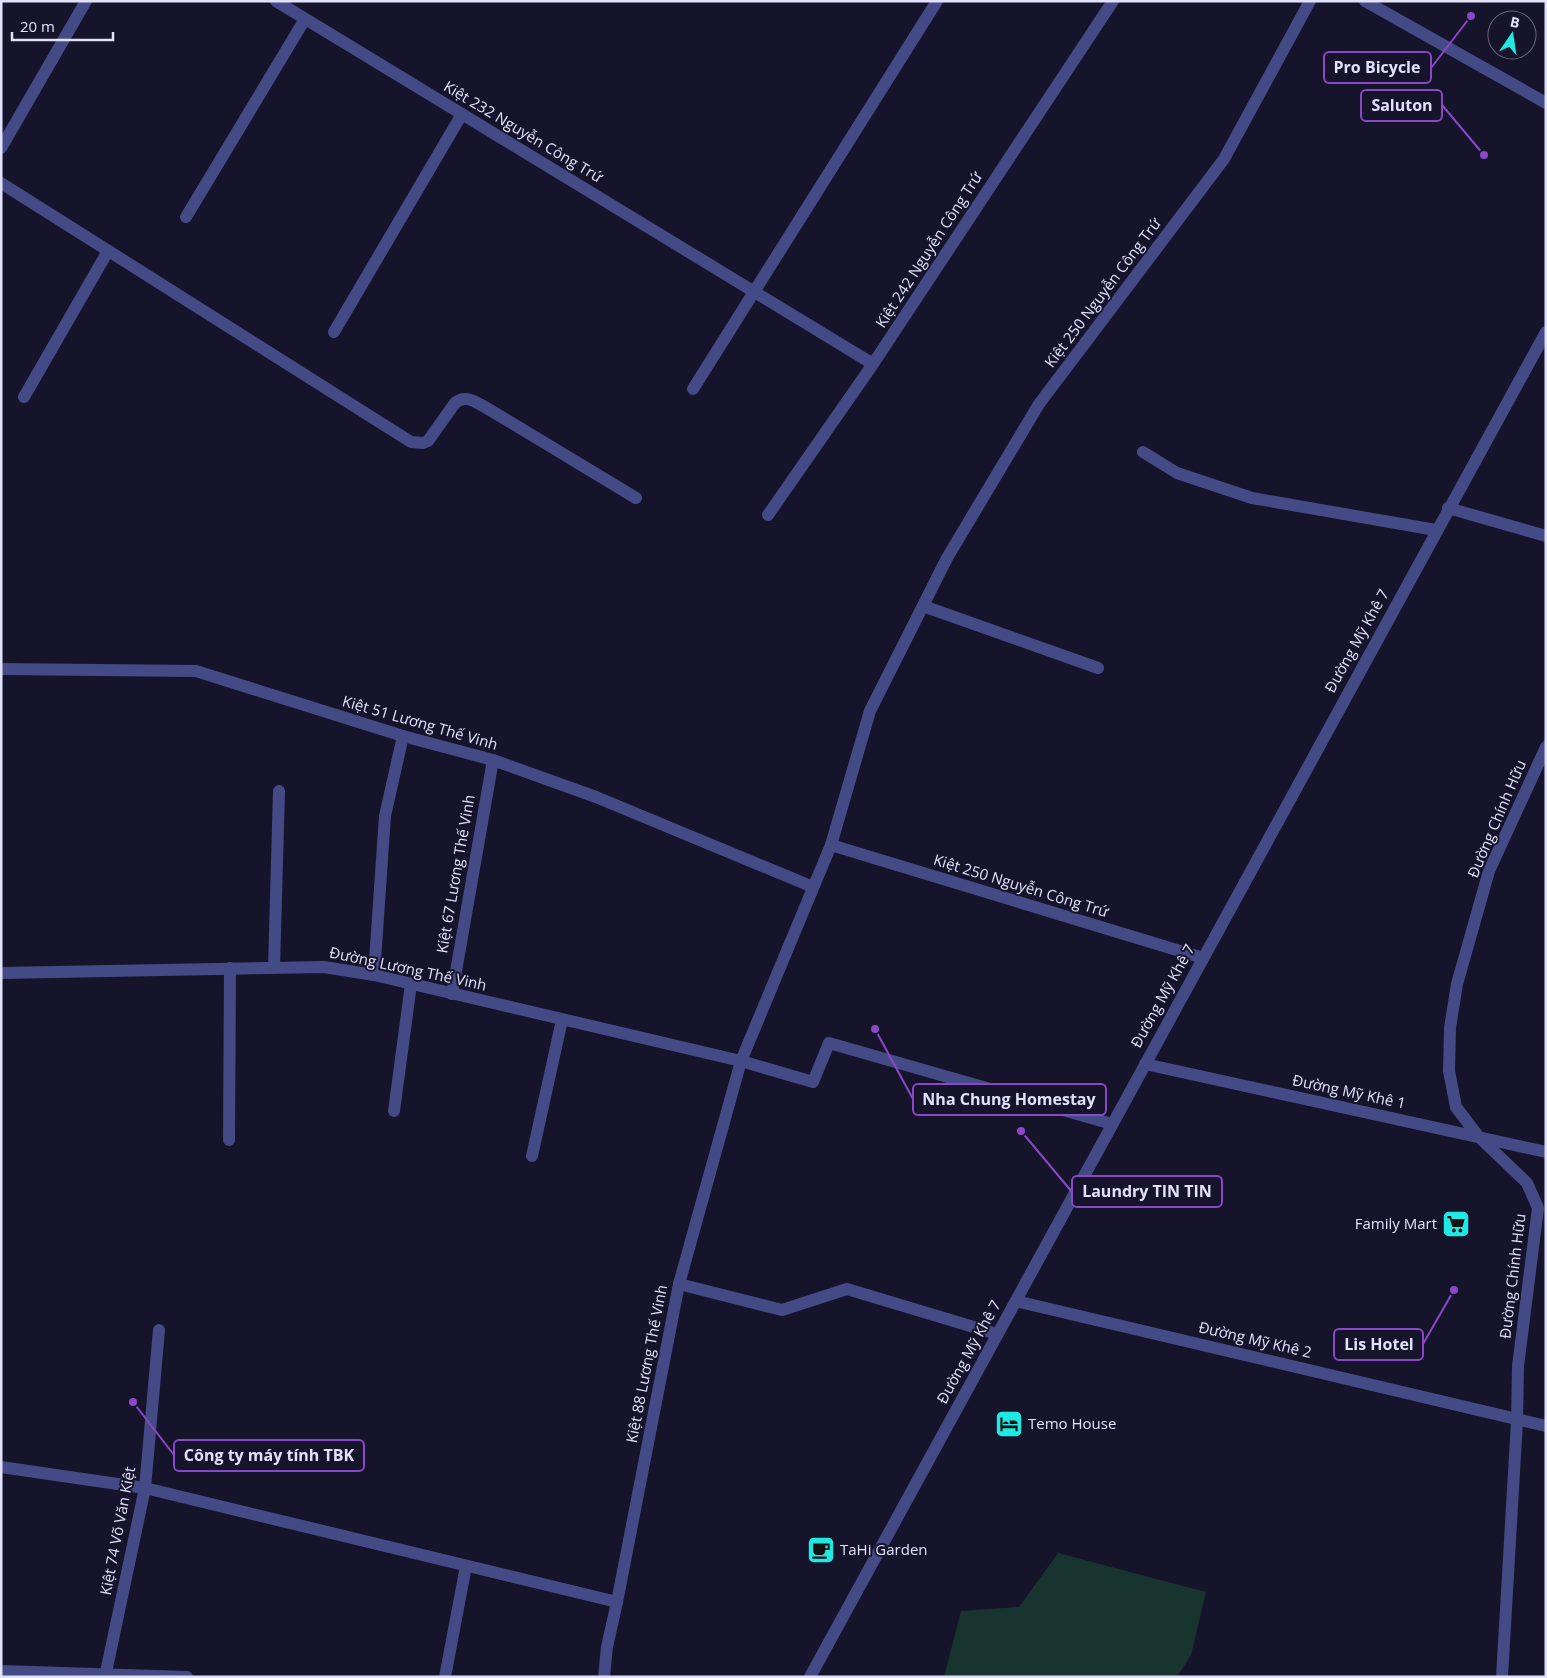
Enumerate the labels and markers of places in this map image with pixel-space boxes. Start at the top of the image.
callout: Pro Bicycle [1324,52,1431,83]
callout: Saluton [1361,90,1442,121]
callout: Nha Chung Homestay [913,1084,1106,1115]
callout: Laundry TIN TIN [1072,1176,1222,1207]
supermarket icon: Family Mart [1441,1209,1471,1239]
place label: Family Mart [1355,1213,1437,1233]
callout: Lis Hotel [1334,1329,1423,1360]
hotel icon: Temo House [994,1409,1024,1439]
place label: Temo House [1028,1413,1116,1433]
callout: Công ty máy tính TBK [174,1440,364,1471]
cafe icon: TaHi Garden [806,1535,836,1565]
place label: TaHi Garden [840,1539,928,1559]

